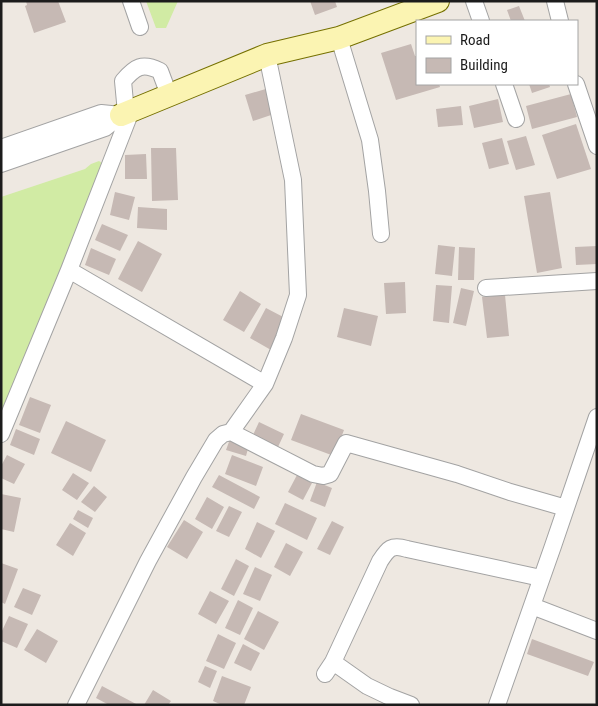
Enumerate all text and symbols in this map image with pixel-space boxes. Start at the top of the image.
legend [416,20,578,85]
text: Road [460,31,490,49]
text: Building [460,56,508,74]

